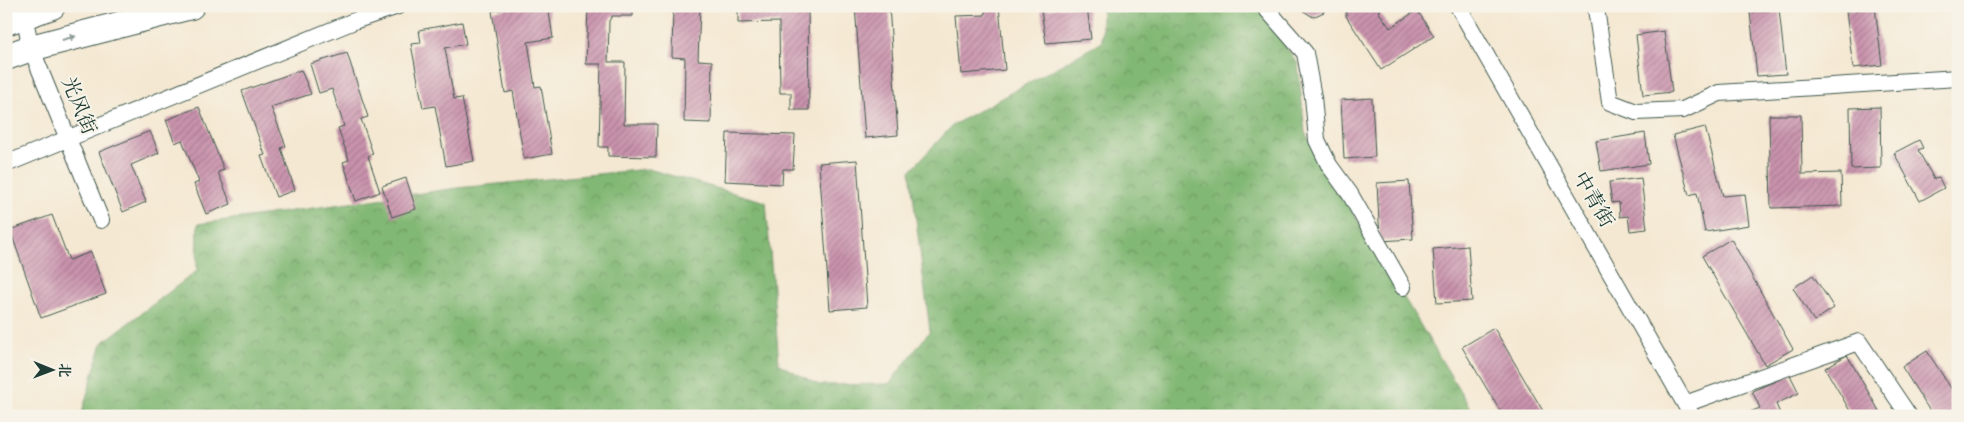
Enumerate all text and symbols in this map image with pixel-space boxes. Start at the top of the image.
one-way arrow [62,34,77,42]
street label: 光风街 [55,74,101,138]
street label: 中青街 [1567,168,1619,232]
north arrow [28,344,78,394]
text: 北 [55,363,73,377]

